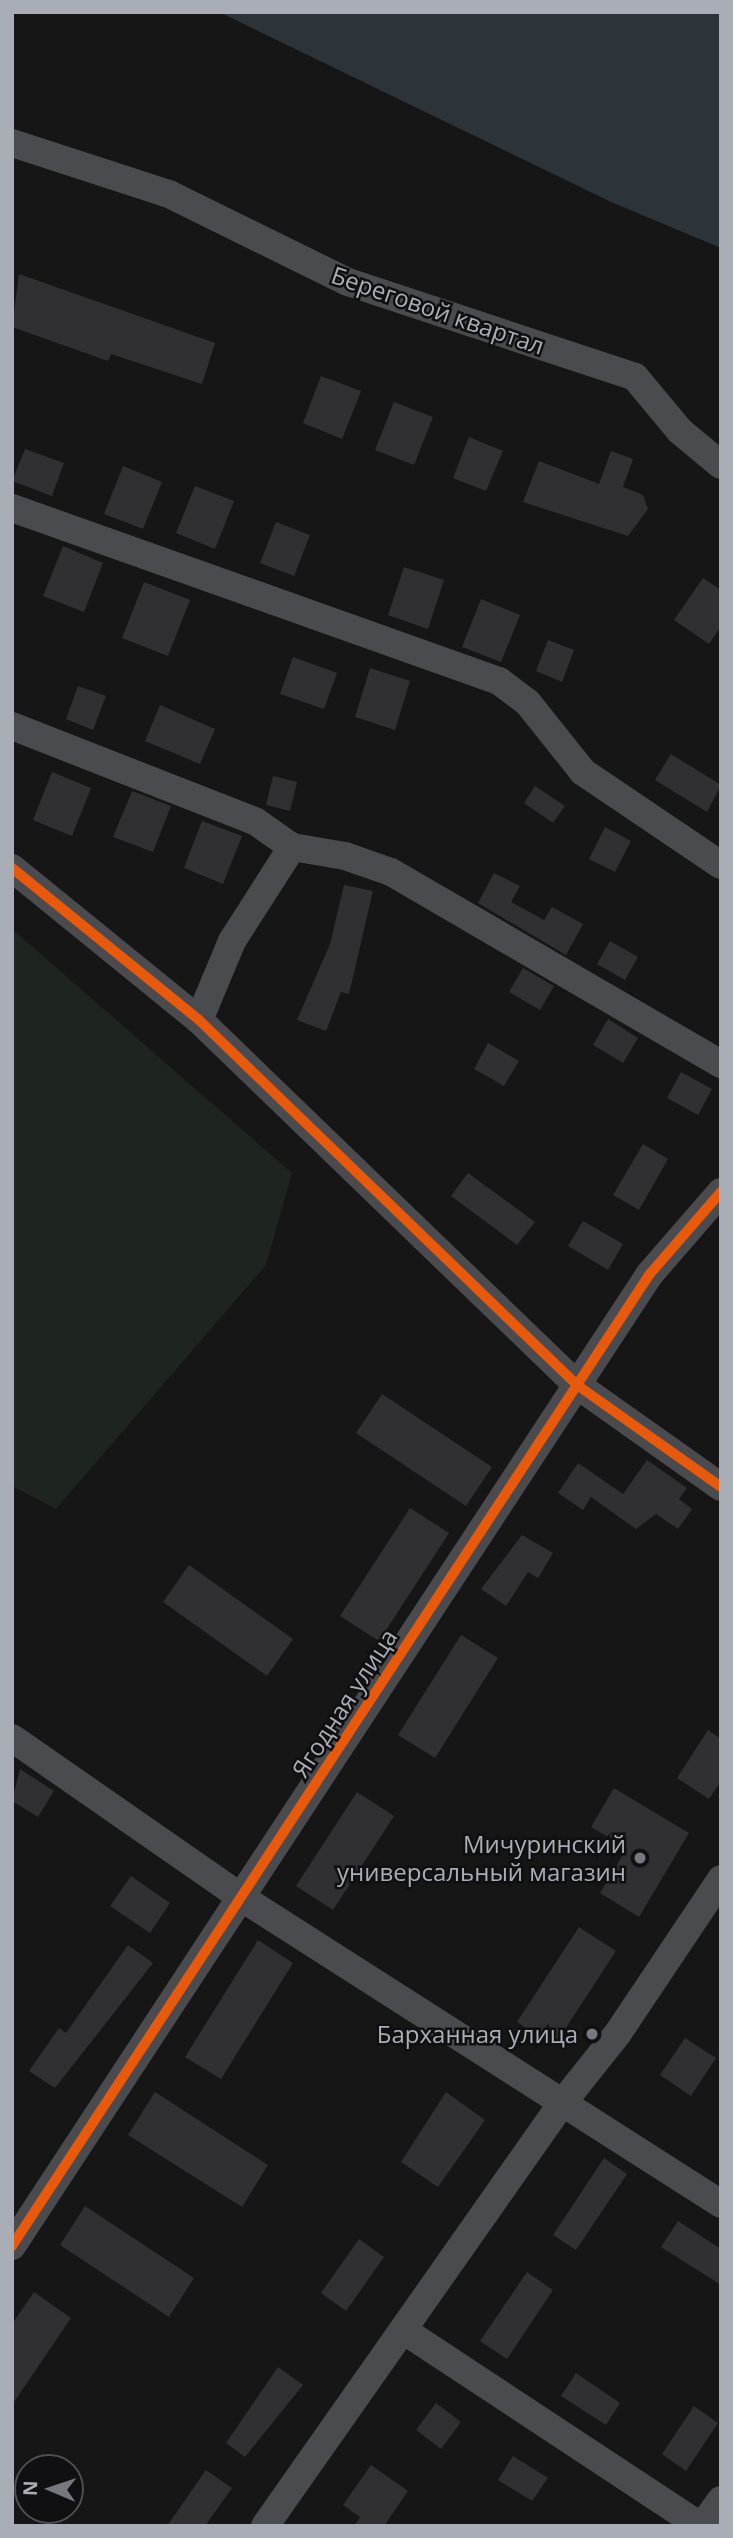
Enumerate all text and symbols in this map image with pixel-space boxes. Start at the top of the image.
street label: Береговой квартал [328,260,548,360]
street label: Ягодная улица [285,1623,403,1783]
place label: Мичуринский универсальный магазин [337,1830,626,1886]
marker: Мичуринский универсальный магазин [632,1850,648,1866]
place label: Барханная улица [377,2020,578,2048]
marker: Барханная улица [584,2026,600,2042]
north arrow [14,2454,84,2524]
text: N [17,2480,43,2497]

